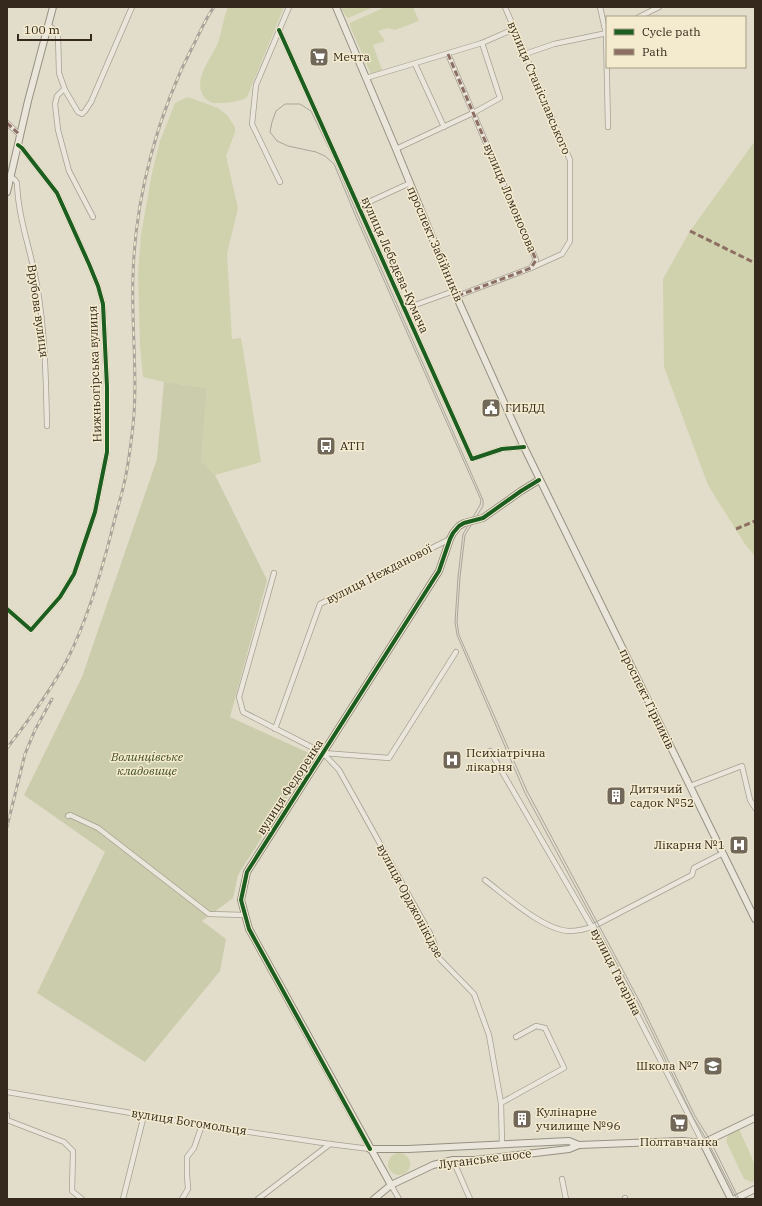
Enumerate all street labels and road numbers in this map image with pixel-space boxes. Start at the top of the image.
street label: вулиця Станіславського [505,19,574,157]
street label: вулиця Ломоносова [481,141,540,255]
street label: проспект Забійників [404,184,467,304]
street label: вулиця Лебедєва-Кумача [359,194,433,336]
street label: Врубова вулиця [25,263,52,359]
street label: Нижньогірська вулиця [85,305,104,443]
street label: вулиця Нежданової [323,540,434,607]
street label: проспект Гірників [617,646,678,752]
street label: вулиця Федоренка [253,736,326,837]
street label: вулиця Орджонікідзе [374,841,447,960]
street label: вулиця Гагаріна [588,926,645,1018]
street label: вулиця Богомольця [130,1105,248,1138]
street label: Луганське шосе [438,1145,532,1172]

